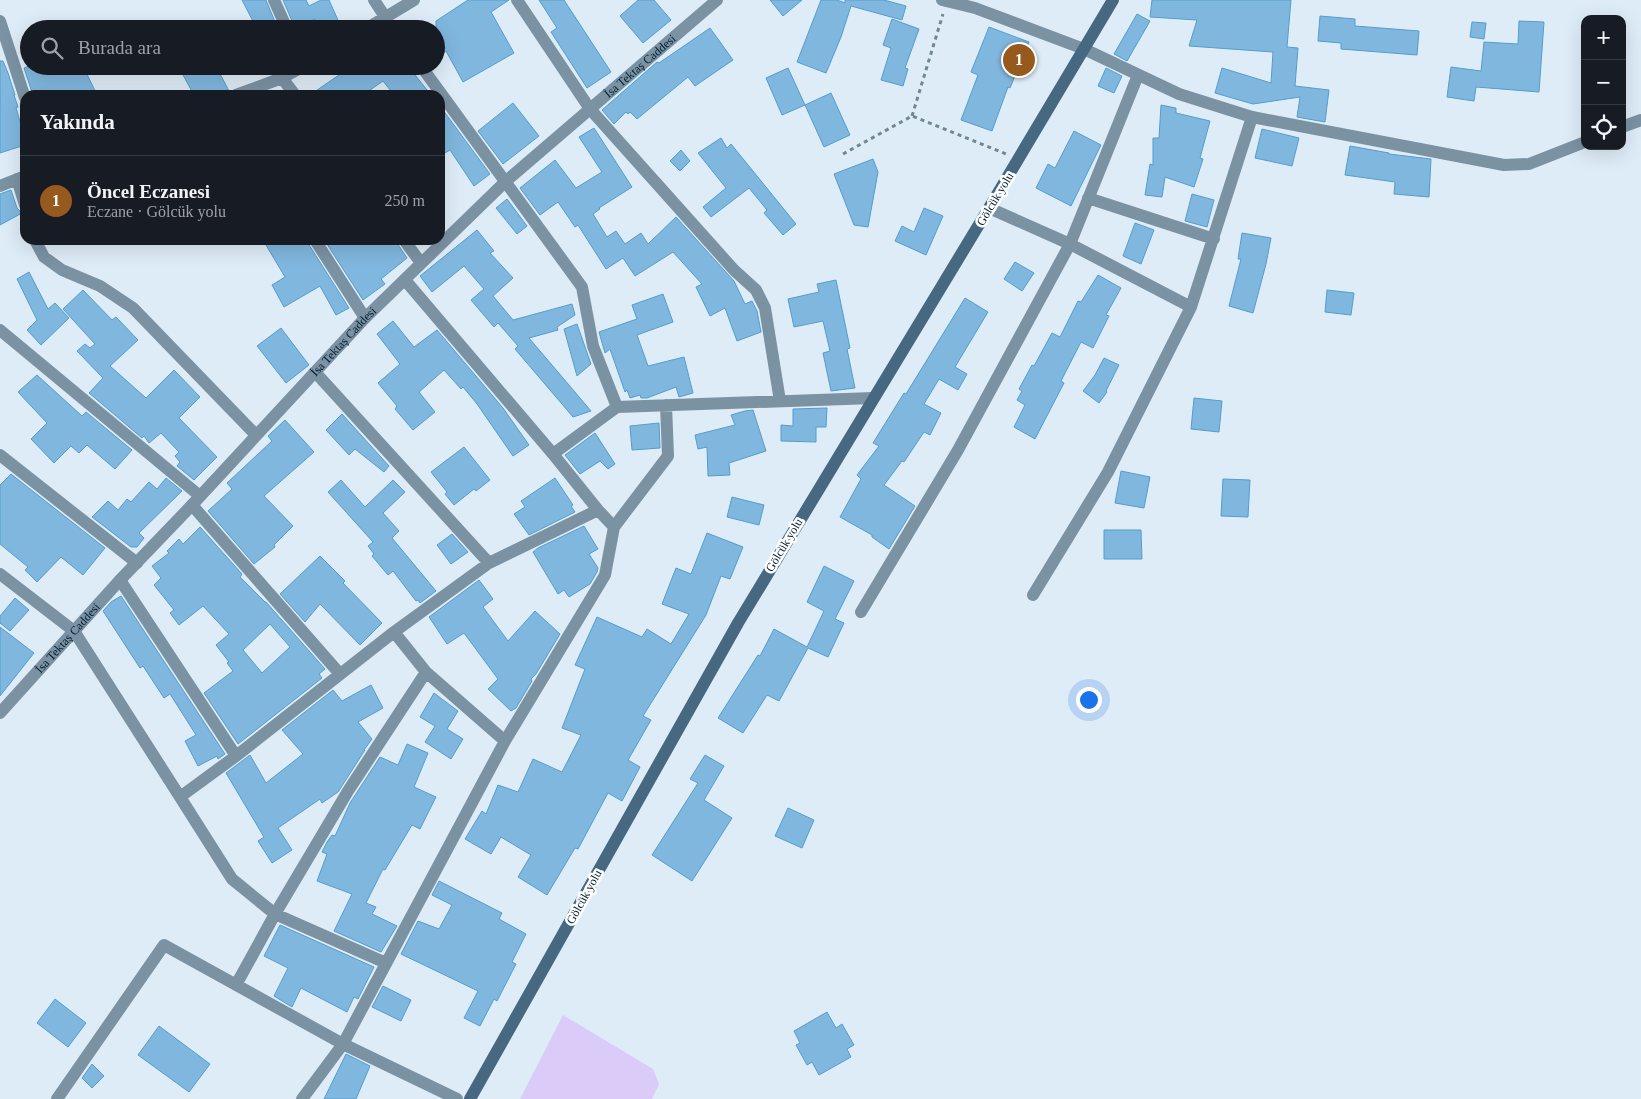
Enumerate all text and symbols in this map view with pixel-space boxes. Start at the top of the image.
map controls [1581,15,1626,150]
button: + [1581,15,1626,60]
search box [20,20,445,75]
street label: İsa Tektaş Caddesi [601,31,679,101]
icon: search [38,34,66,62]
text: Burada ara [78,37,161,58]
pin: 1 [1003,41,1035,79]
button: − [1581,60,1626,105]
button: locate [1581,105,1626,150]
text: Yakında [40,110,115,134]
street label: Gölcük yolu [974,170,1016,228]
text: Öncel Eczanesi [87,181,210,202]
text: 1 [52,192,60,209]
text: 250 m [385,192,425,209]
text: Eczane · Gölcük yolu [87,203,226,220]
street label: İsa Tektaş Caddesi [308,303,380,379]
street label: Gölcük yolu [763,516,805,574]
street label: İsa Tektaş Caddesi [32,600,103,676]
your location [1076,687,1102,713]
street label: Gölcük yolu [563,868,605,926]

